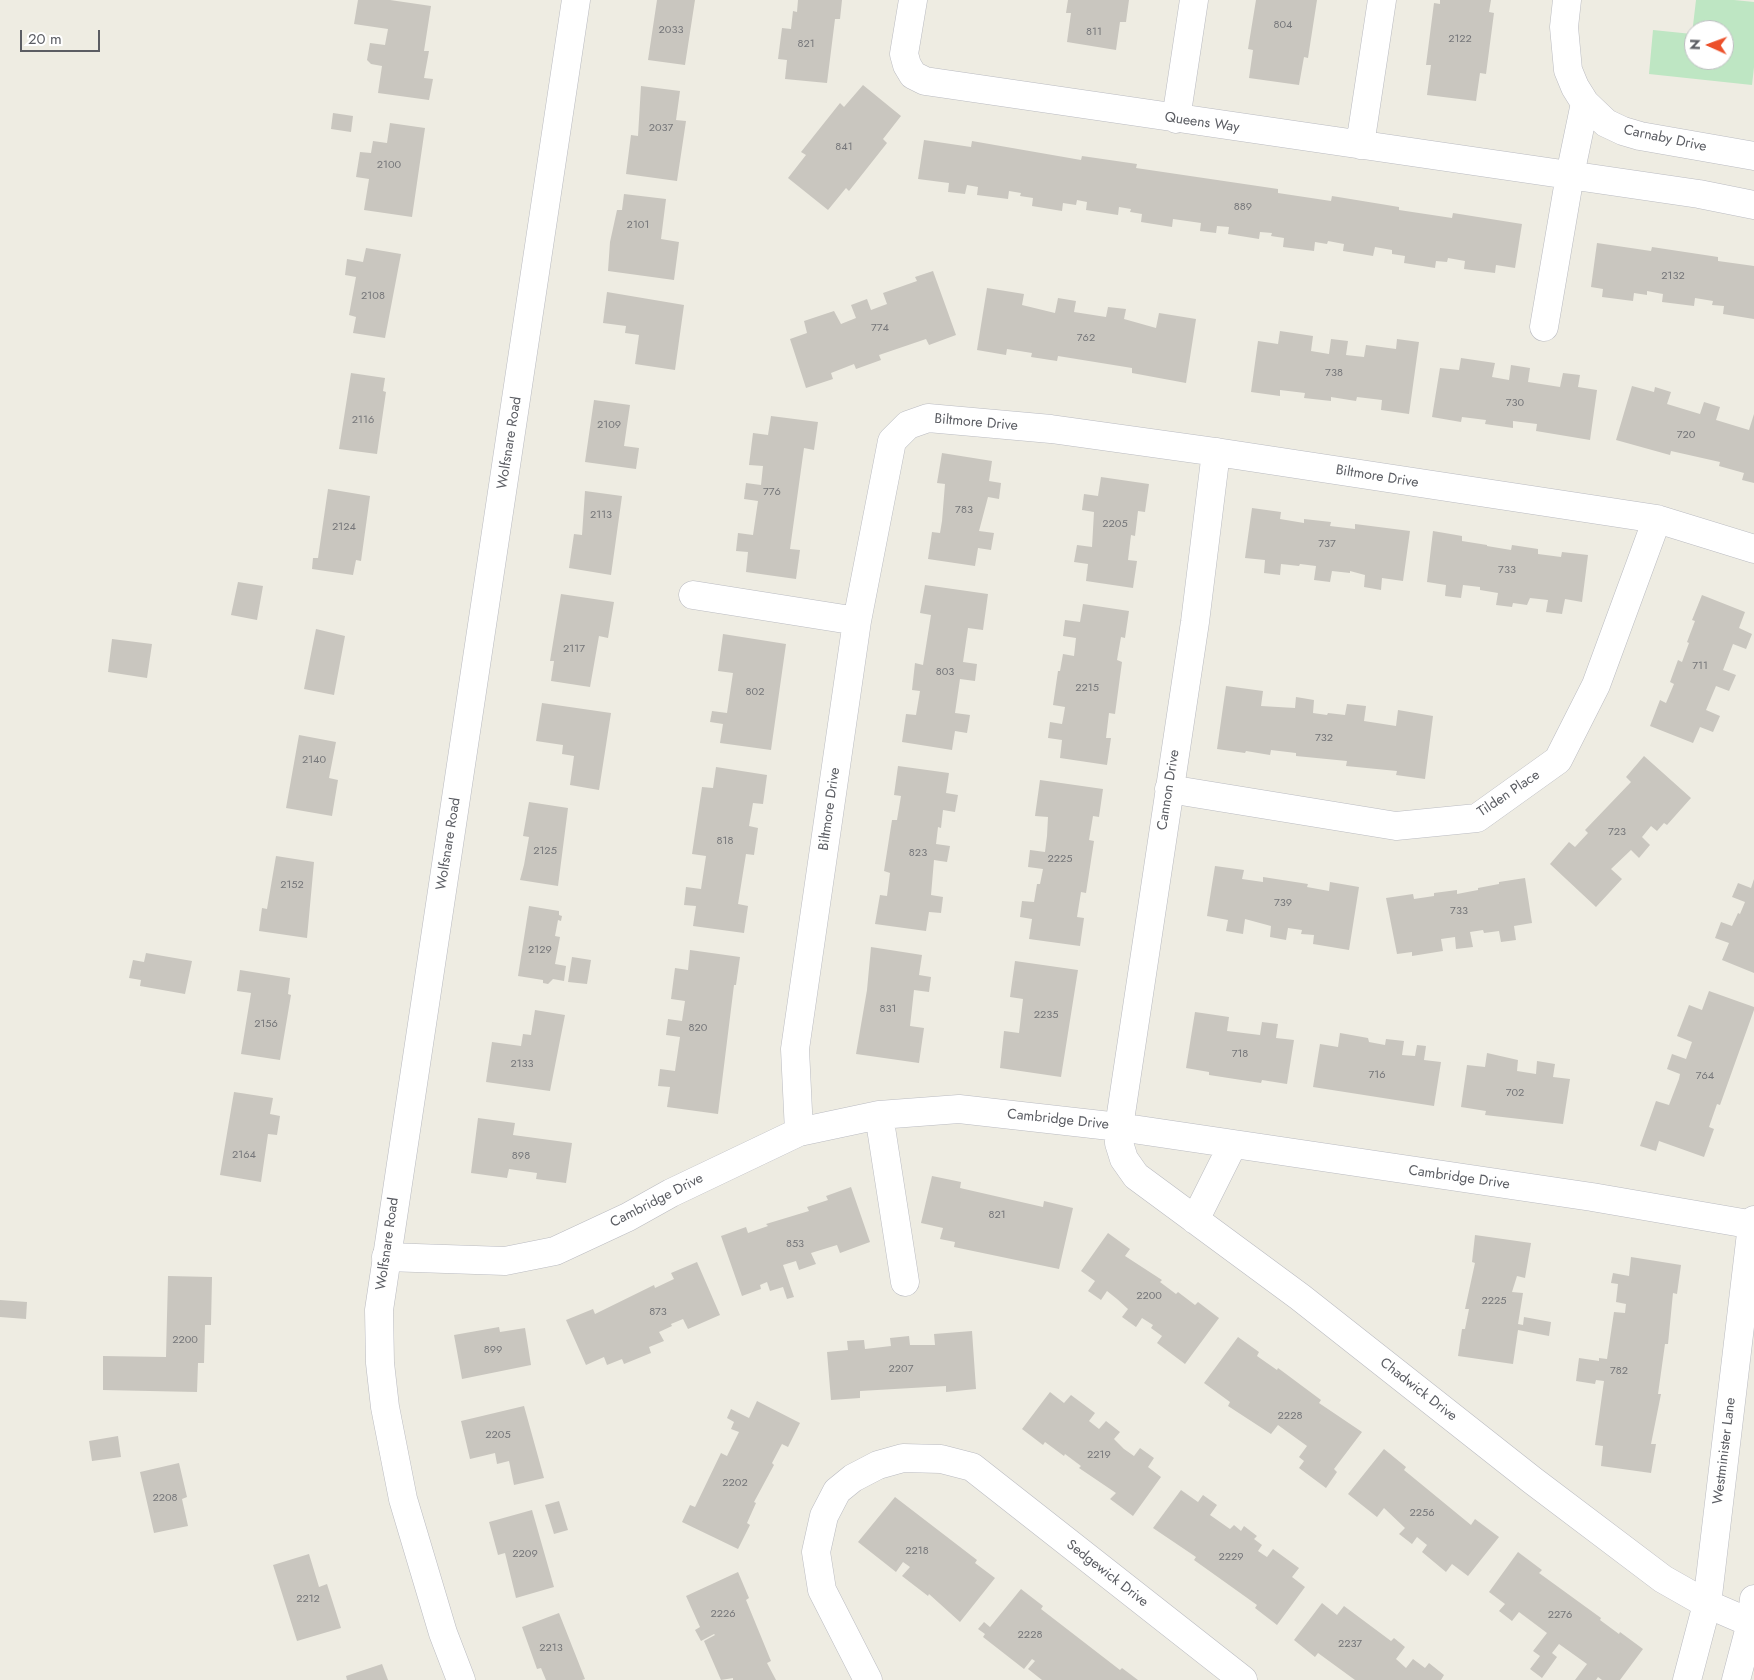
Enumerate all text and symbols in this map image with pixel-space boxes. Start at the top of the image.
house number: 804 [1273,18,1293,32]
scale bar [22,20,102,52]
north arrow [1684,20,1734,70]
house number: 2033 [659,23,683,37]
house number: 811 [1086,25,1102,39]
text: 20 m [28,28,62,50]
house number: 2122 [1448,32,1472,46]
house number: 821 [797,37,815,51]
text: N [1685,39,1705,50]
street label: Queens Way [1164,109,1240,137]
house number: 2037 [649,121,673,135]
street label: Carnaby Drive [1622,122,1708,156]
house number: 841 [835,140,853,154]
house number: 2100 [377,158,401,172]
house number: 889 [1234,200,1252,214]
house number: 2101 [627,218,649,232]
house number: 2132 [1661,269,1685,283]
house number: 2108 [361,289,385,303]
house number: 774 [871,321,889,335]
house number: 762 [1077,331,1095,345]
house number: 738 [1325,366,1343,380]
street label: Wolfsnare Road [494,395,526,491]
house number: 730 [1506,396,1524,410]
street label: Biltmore Drive [934,411,1018,435]
house number: 2116 [352,413,374,427]
house number: 2109 [597,418,621,432]
house number: 720 [1677,428,1695,442]
street label: Biltmore Drive [1334,462,1420,492]
house number: 776 [763,485,781,499]
house number: 783 [955,503,973,517]
house number: 2113 [590,508,612,522]
house number: 2205 [1102,517,1128,531]
house number: 2124 [332,520,356,534]
house number: 737 [1318,537,1336,551]
house number: 733 [1498,563,1516,577]
house number: 2117 [563,642,585,656]
house number: 711 [1692,659,1708,673]
house number: 803 [936,665,954,679]
house number: 2215 [1075,681,1099,695]
house number: 802 [746,685,764,699]
house number: 732 [1315,731,1333,745]
street label: Cannon Drive [1154,749,1184,831]
house number: 2140 [302,753,326,767]
street label: Biltmore Drive [816,766,844,852]
street label: Tilden Place [1475,767,1543,821]
street label: Wolfsnare Road [433,796,465,892]
house number: 723 [1608,825,1626,839]
house number: 818 [717,834,733,848]
house number: 2125 [533,844,557,858]
house number: 823 [909,846,927,860]
house number: 2225 [1048,852,1072,866]
house number: 2152 [280,878,304,892]
house number: 739 [1274,896,1292,910]
house number: 733 [1450,904,1468,918]
house number: 2129 [528,943,552,957]
house number: 831 [880,1002,896,1016]
house number: 2235 [1034,1008,1058,1022]
house number: 2156 [254,1017,278,1031]
house number: 820 [689,1021,707,1035]
house number: 718 [1232,1047,1248,1061]
house number: 2133 [510,1057,534,1071]
house number: 716 [1368,1068,1386,1082]
house number: 764 [1696,1069,1714,1083]
house number: 702 [1506,1086,1524,1100]
street label: Cambridge Drive [1006,1106,1110,1134]
house number: 2164 [232,1148,256,1162]
house number: 898 [512,1149,530,1163]
street label: Cambridge Drive [1407,1163,1511,1193]
street label: Cambridge Drive [608,1170,706,1232]
street label: Wolfsnare Road [373,1197,403,1291]
house number: 821 [988,1208,1006,1222]
house number: 853 [786,1237,804,1251]
house number: 2200 [1136,1289,1162,1303]
house number: 2225 [1482,1294,1506,1308]
house number: 873 [649,1305,667,1319]
house number: 2200 [172,1333,198,1347]
house number: 899 [484,1343,502,1357]
street label: Chadwick Drive [1376,1355,1460,1425]
house number: 2207 [889,1362,913,1376]
house number: 782 [1610,1364,1628,1378]
street label: Westminister Lane [1710,1397,1740,1505]
house number: 2228 [1278,1409,1302,1423]
house number: 2205 [485,1428,511,1442]
house number: 2219 [1087,1448,1111,1462]
house number: 2202 [722,1476,748,1490]
house number: 2208 [152,1491,178,1505]
house number: 2256 [1409,1506,1435,1520]
street label: Sedgewick Drive [1063,1537,1151,1611]
house number: 2218 [905,1544,929,1558]
house number: 2209 [512,1547,538,1561]
house number: 2229 [1218,1550,1244,1564]
house number: 2212 [296,1592,320,1606]
house number: 2226 [710,1607,736,1621]
house number: 2276 [1548,1608,1572,1622]
house number: 2228 [1018,1628,1042,1642]
house number: 2237 [1338,1637,1362,1651]
house number: 2213 [539,1641,563,1655]

